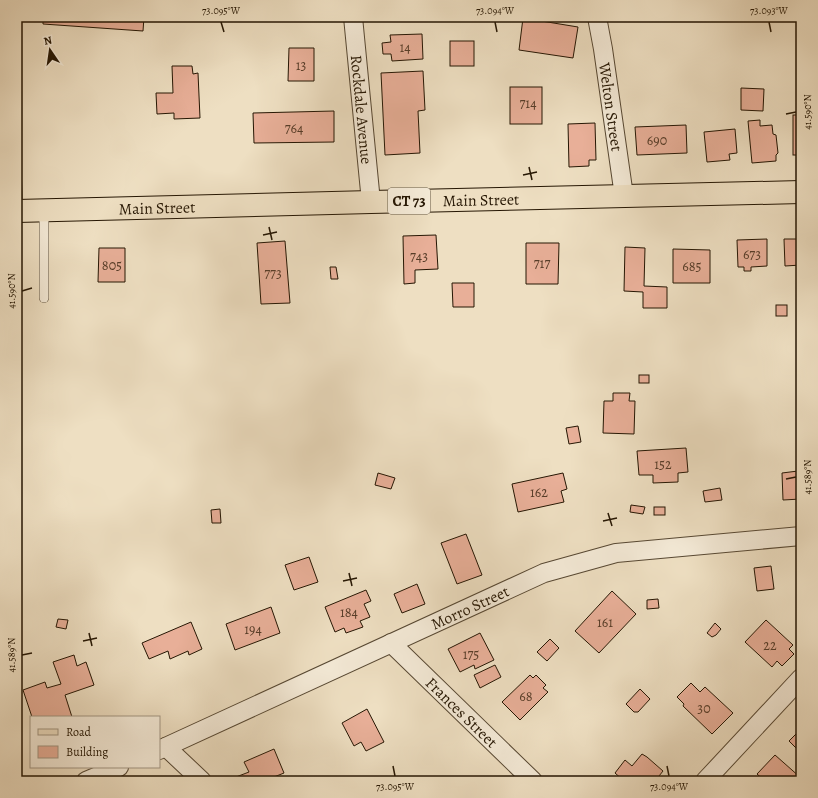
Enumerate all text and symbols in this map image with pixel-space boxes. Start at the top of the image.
text: 73.095°W [202,4,241,17]
text: 73.094°W [476,4,515,17]
text: 73.093°W [750,4,789,17]
north arrow [30,30,70,70]
text: N [42,33,53,49]
house number: 14 [399,38,411,57]
street label: Rockdale Avenue [345,54,377,165]
house number: 13 [296,56,306,75]
street label: Welton Street [593,60,627,153]
house number: 714 [519,94,537,113]
text: 41.590°N [801,94,814,130]
house number: 764 [285,119,303,138]
house number: 690 [647,131,667,150]
road number: CT 73 [388,188,430,214]
street label: Main Street [442,189,519,212]
street label: Main Street [118,196,196,220]
house number: 673 [743,245,761,264]
house number: 743 [410,247,428,266]
house number: 717 [534,254,550,273]
house number: 805 [102,256,122,275]
house number: 685 [682,257,702,276]
house number: 773 [264,264,282,283]
text: 41.590°N [5,273,18,309]
house number: 152 [654,455,672,474]
text: 41.589°N [801,460,814,494]
house number: 162 [530,483,548,502]
street label: Morro Street [427,581,513,636]
house number: 184 [340,603,358,622]
house number: 161 [597,613,613,632]
house number: 194 [244,620,262,639]
house number: 22 [763,636,777,655]
text: 41.589°N [5,638,18,672]
house number: 175 [463,645,479,664]
street label: Frances Street [420,672,502,753]
house number: 68 [519,687,533,706]
house number: 30 [697,699,711,718]
legend [30,716,160,768]
text: Road [66,724,92,740]
text: Building [66,744,108,760]
text: 73.095°W [376,780,415,793]
text: 73.094°W [650,780,689,793]

